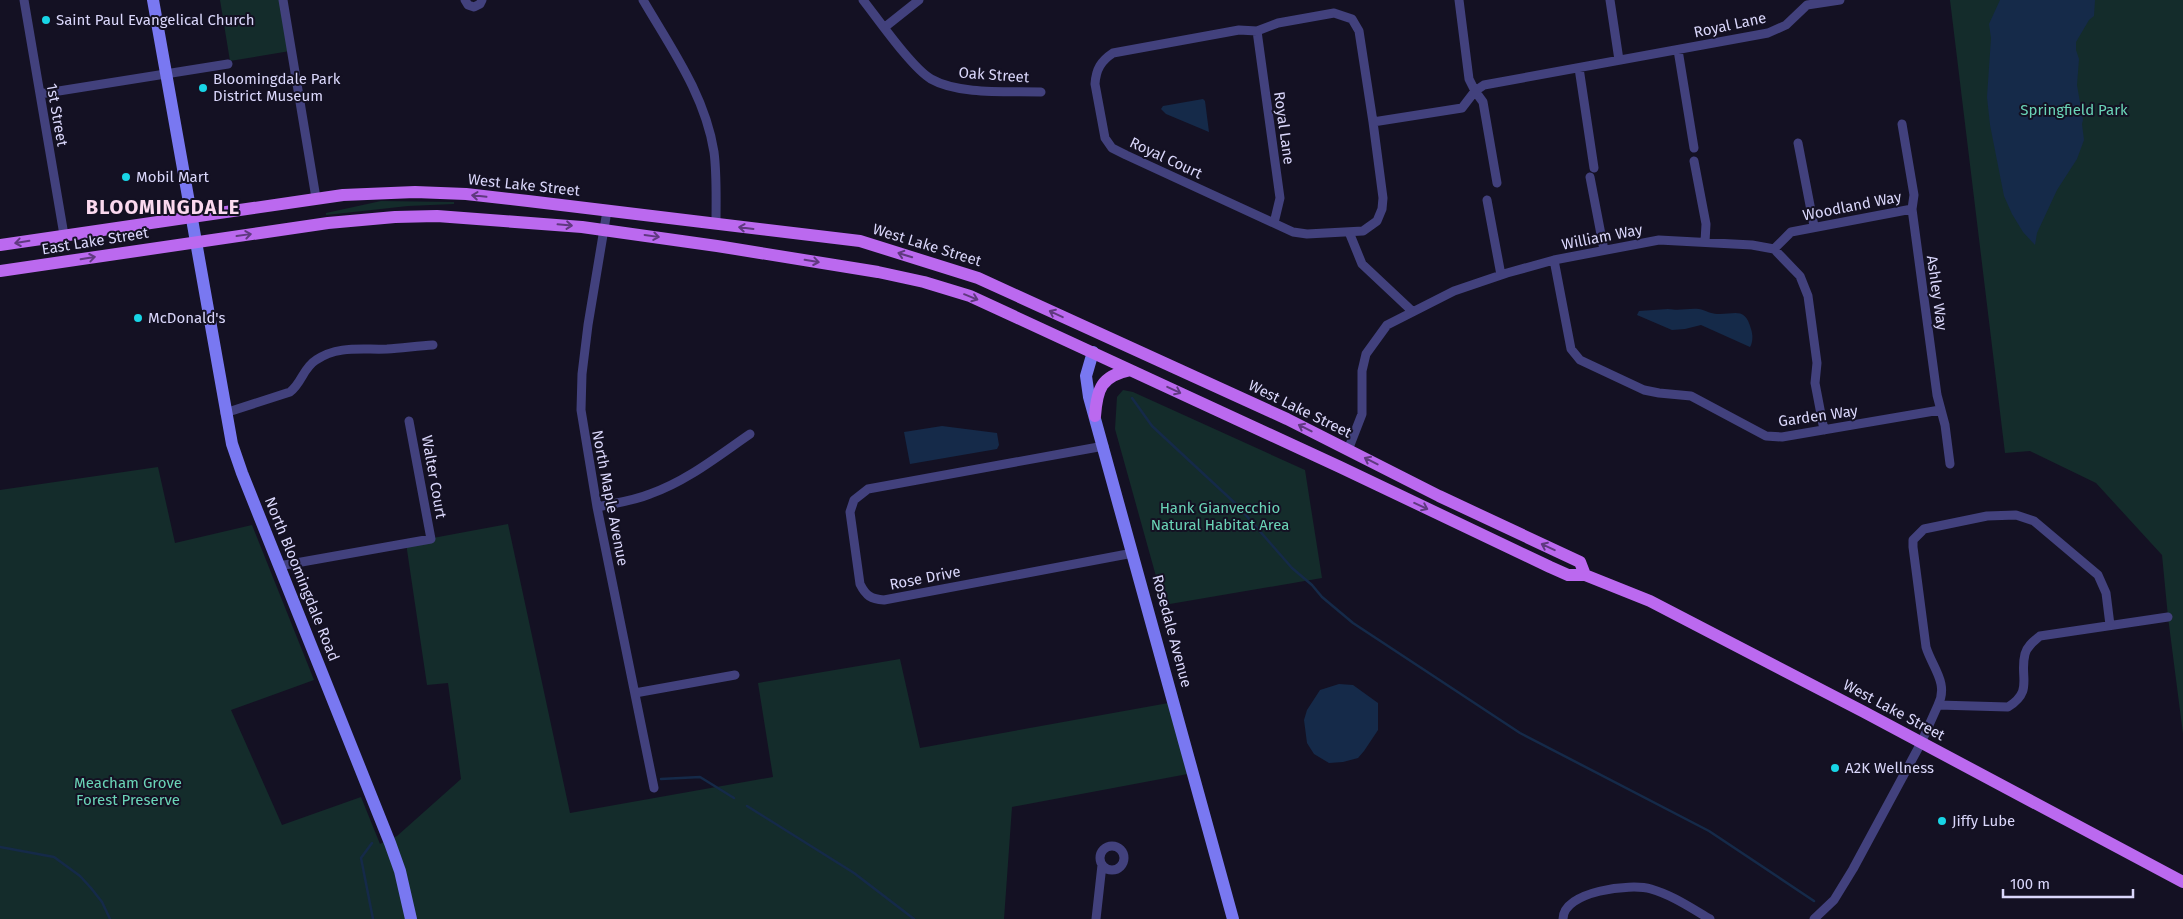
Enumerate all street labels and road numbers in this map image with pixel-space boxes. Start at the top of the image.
street label: Royal Lane [1692,9,1768,41]
street label: Oak Street [958,64,1030,86]
street label: 1st Street [43,82,71,148]
street label: Royal Lane [1270,90,1298,166]
street label: Royal Court [1127,133,1206,183]
street label: West Lake Street [467,170,582,200]
street label: Woodland Way [1801,187,1904,224]
street label: West Lake Street [870,220,984,270]
street label: William Way [1560,220,1645,254]
street label: East Lake Street [40,224,150,258]
street label: Ashley Way [1923,254,1951,332]
street label: West Lake Street [1245,376,1355,442]
street label: Garden Way [1777,401,1860,430]
street label: North Maple Avenue [588,429,632,567]
street label: Walter Court [418,434,450,521]
street label: North Bloomingdale Road [261,494,343,664]
street label: Rose Drive [888,562,962,594]
street label: Rosedale Avenue [1148,573,1196,689]
street label: West Lake Street [1840,676,1948,745]

